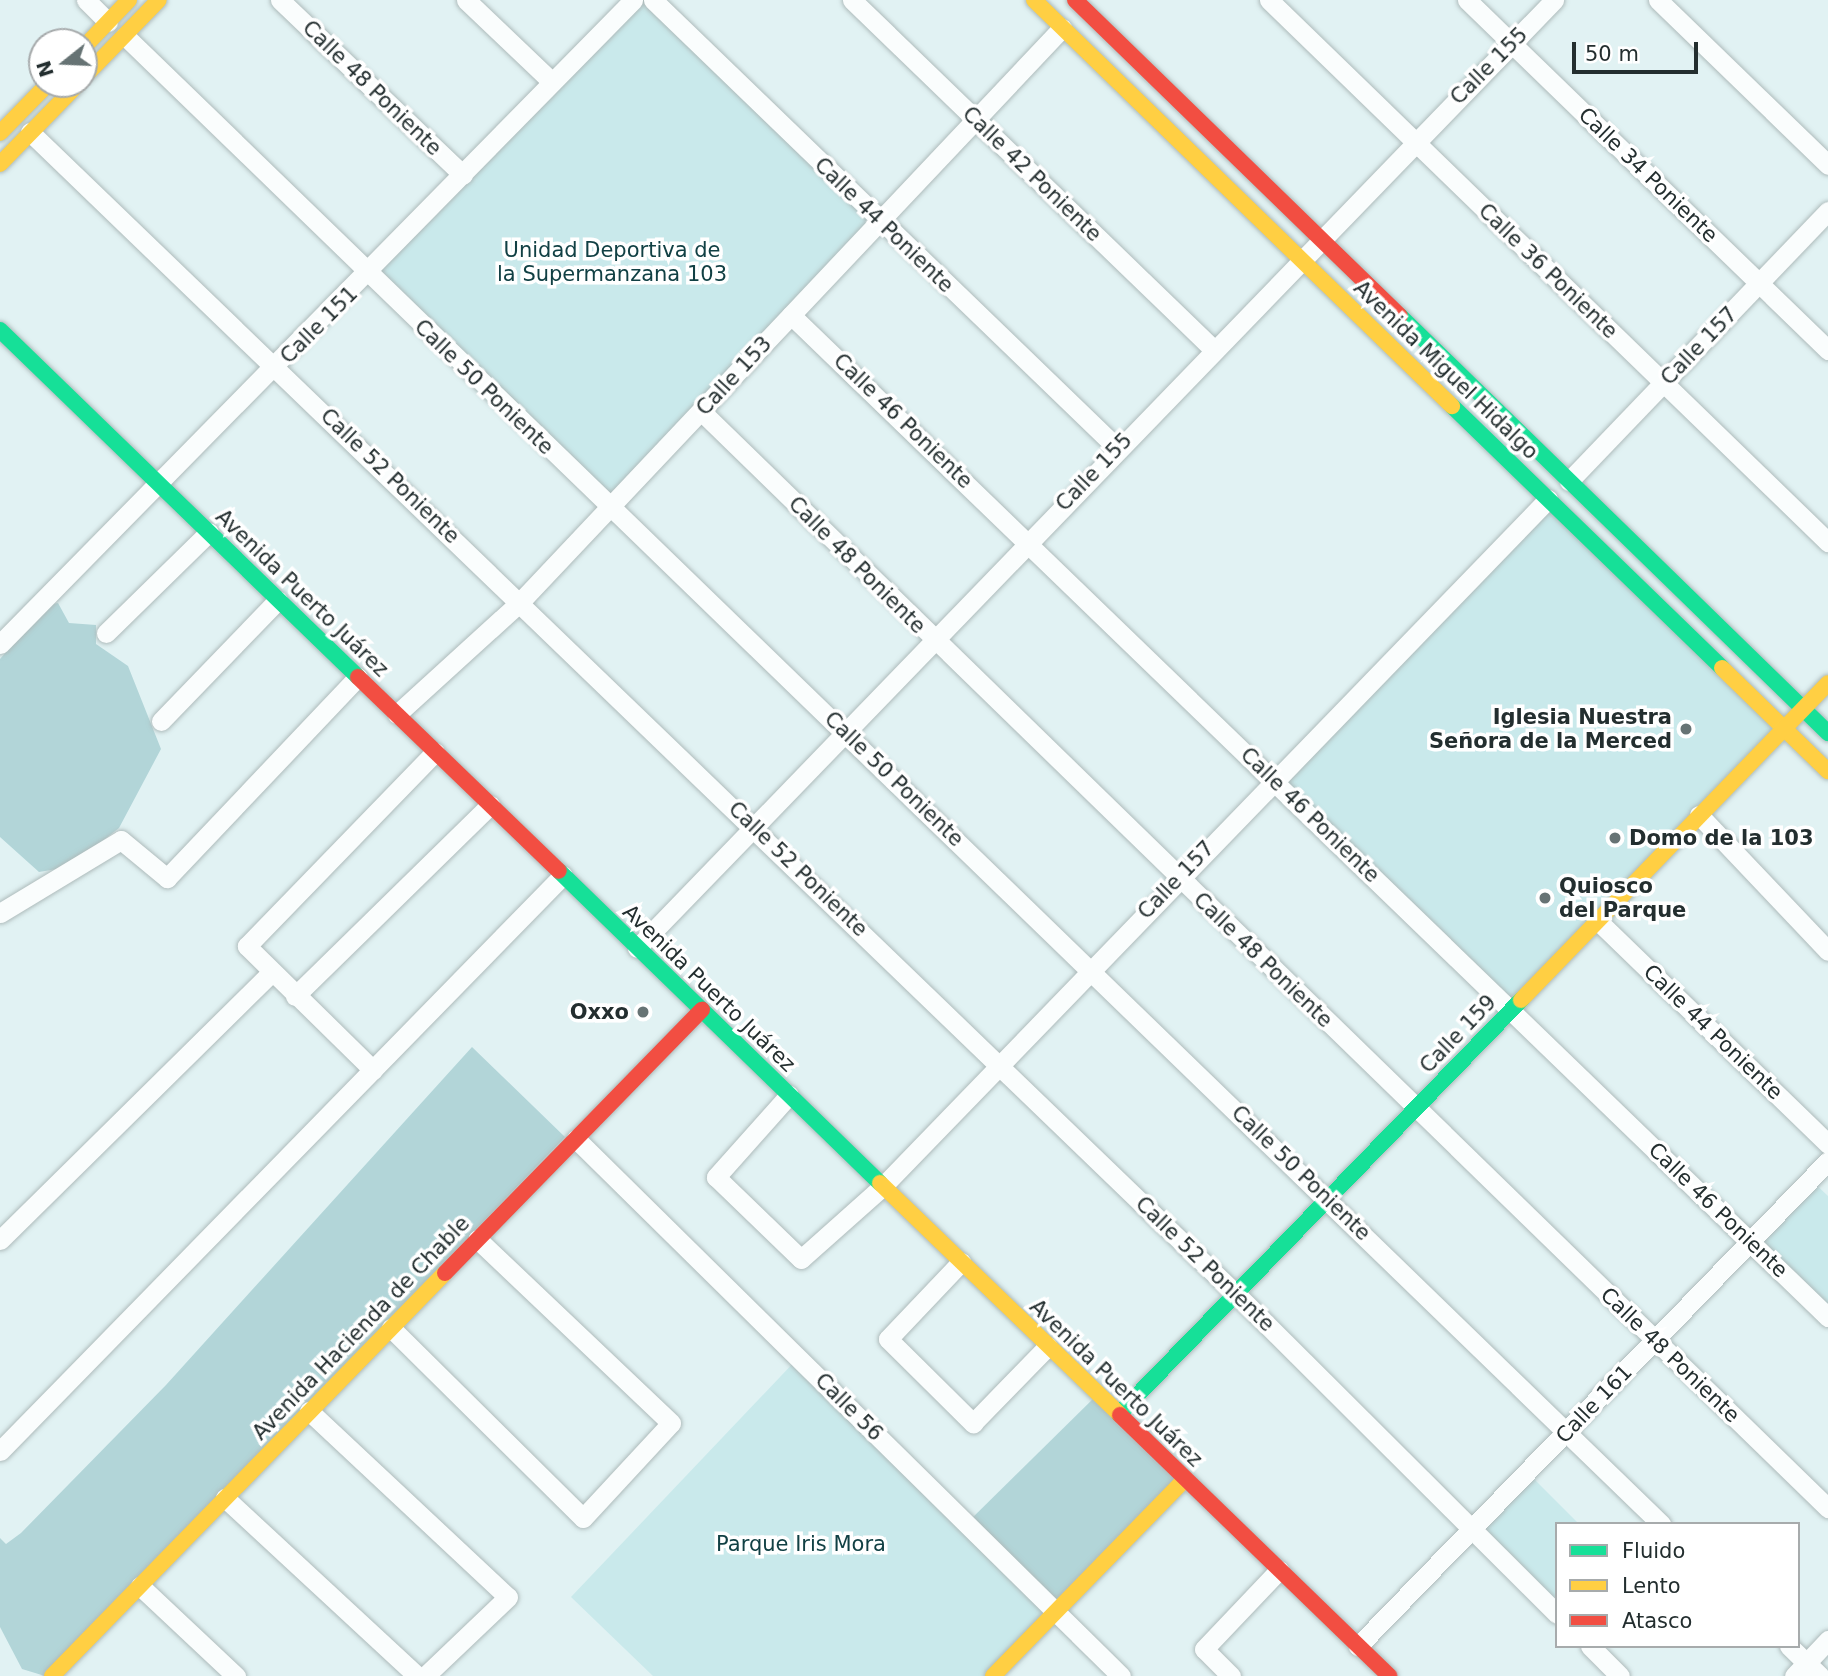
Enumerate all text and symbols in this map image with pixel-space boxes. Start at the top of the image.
street label: Calle 48 Poniente [297,15,447,161]
street label: Calle 155 [1445,22,1533,110]
north arrow [28,28,98,98]
scale bar [1576,28,1702,72]
text: 50 m [1585,42,1639,66]
text: N [32,58,58,80]
street label: Calle 42 Poniente [957,101,1107,247]
street label: Calle 34 Poniente [1573,102,1723,248]
street label: Calle 44 Poniente [809,152,959,298]
street label: Calle 36 Poniente [1473,198,1623,344]
park label: Unidad Deportiva de la Supermanzana 103 [497,237,727,287]
street label: Avenida Miguel Hidalgo [1349,275,1543,465]
street label: Calle 151 [275,281,363,369]
street label: Calle 157 [1656,302,1742,390]
street label: Calle 50 Poniente [409,314,559,460]
street label: Calle 153 [691,331,777,421]
street label: Calle 46 Poniente [828,348,978,494]
street label: Calle 52 Poniente [315,403,465,549]
street label: Calle 155 [1051,428,1137,516]
street label: Calle 48 Poniente [783,491,931,639]
street label: Avenida Puerto Juárez [211,504,393,682]
place label: Iglesia Nuestra Señora de la Merced [1429,704,1672,754]
street label: Calle 50 Poniente [819,706,969,852]
marker: Iglesia Nuestra Señora de la Merced [1678,721,1694,737]
street label: Calle 46 Poniente [1235,742,1385,888]
street label: Calle 52 Poniente [723,796,873,942]
place label: Domo de la 103 [1629,825,1814,851]
marker: Domo de la 103 [1607,830,1623,846]
street label: Calle 157 [1133,836,1219,924]
place label: Quiosco del Parque [1559,873,1686,923]
street label: Calle 48 Poniente [1188,887,1338,1033]
marker: Quiosco del Parque [1537,890,1553,906]
street label: Avenida Puerto Juárez [618,899,800,1077]
street label: Calle 44 Poniente [1638,959,1788,1105]
street label: Calle 159 [1415,990,1501,1078]
place label: Oxxo [570,999,629,1025]
marker: Oxxo [635,1004,651,1020]
street label: Calle 50 Poniente [1226,1100,1376,1246]
street label: Calle 46 Poniente [1643,1137,1793,1283]
street label: Calle 52 Poniente [1130,1191,1280,1337]
street label: Avenida Hacienda de Chable [247,1211,475,1445]
street label: Calle 48 Poniente [1595,1282,1745,1428]
street label: Avenida Puerto Juárez [1025,1294,1207,1472]
street label: Calle 161 [1551,1360,1637,1448]
street label: Calle 56 [810,1368,888,1446]
legend [1555,1522,1800,1648]
park label: Parque Iris Mora [716,1531,886,1557]
text: Fluido [1622,1539,1685,1563]
text: Lento [1622,1574,1681,1598]
text: Atasco [1622,1609,1692,1633]

